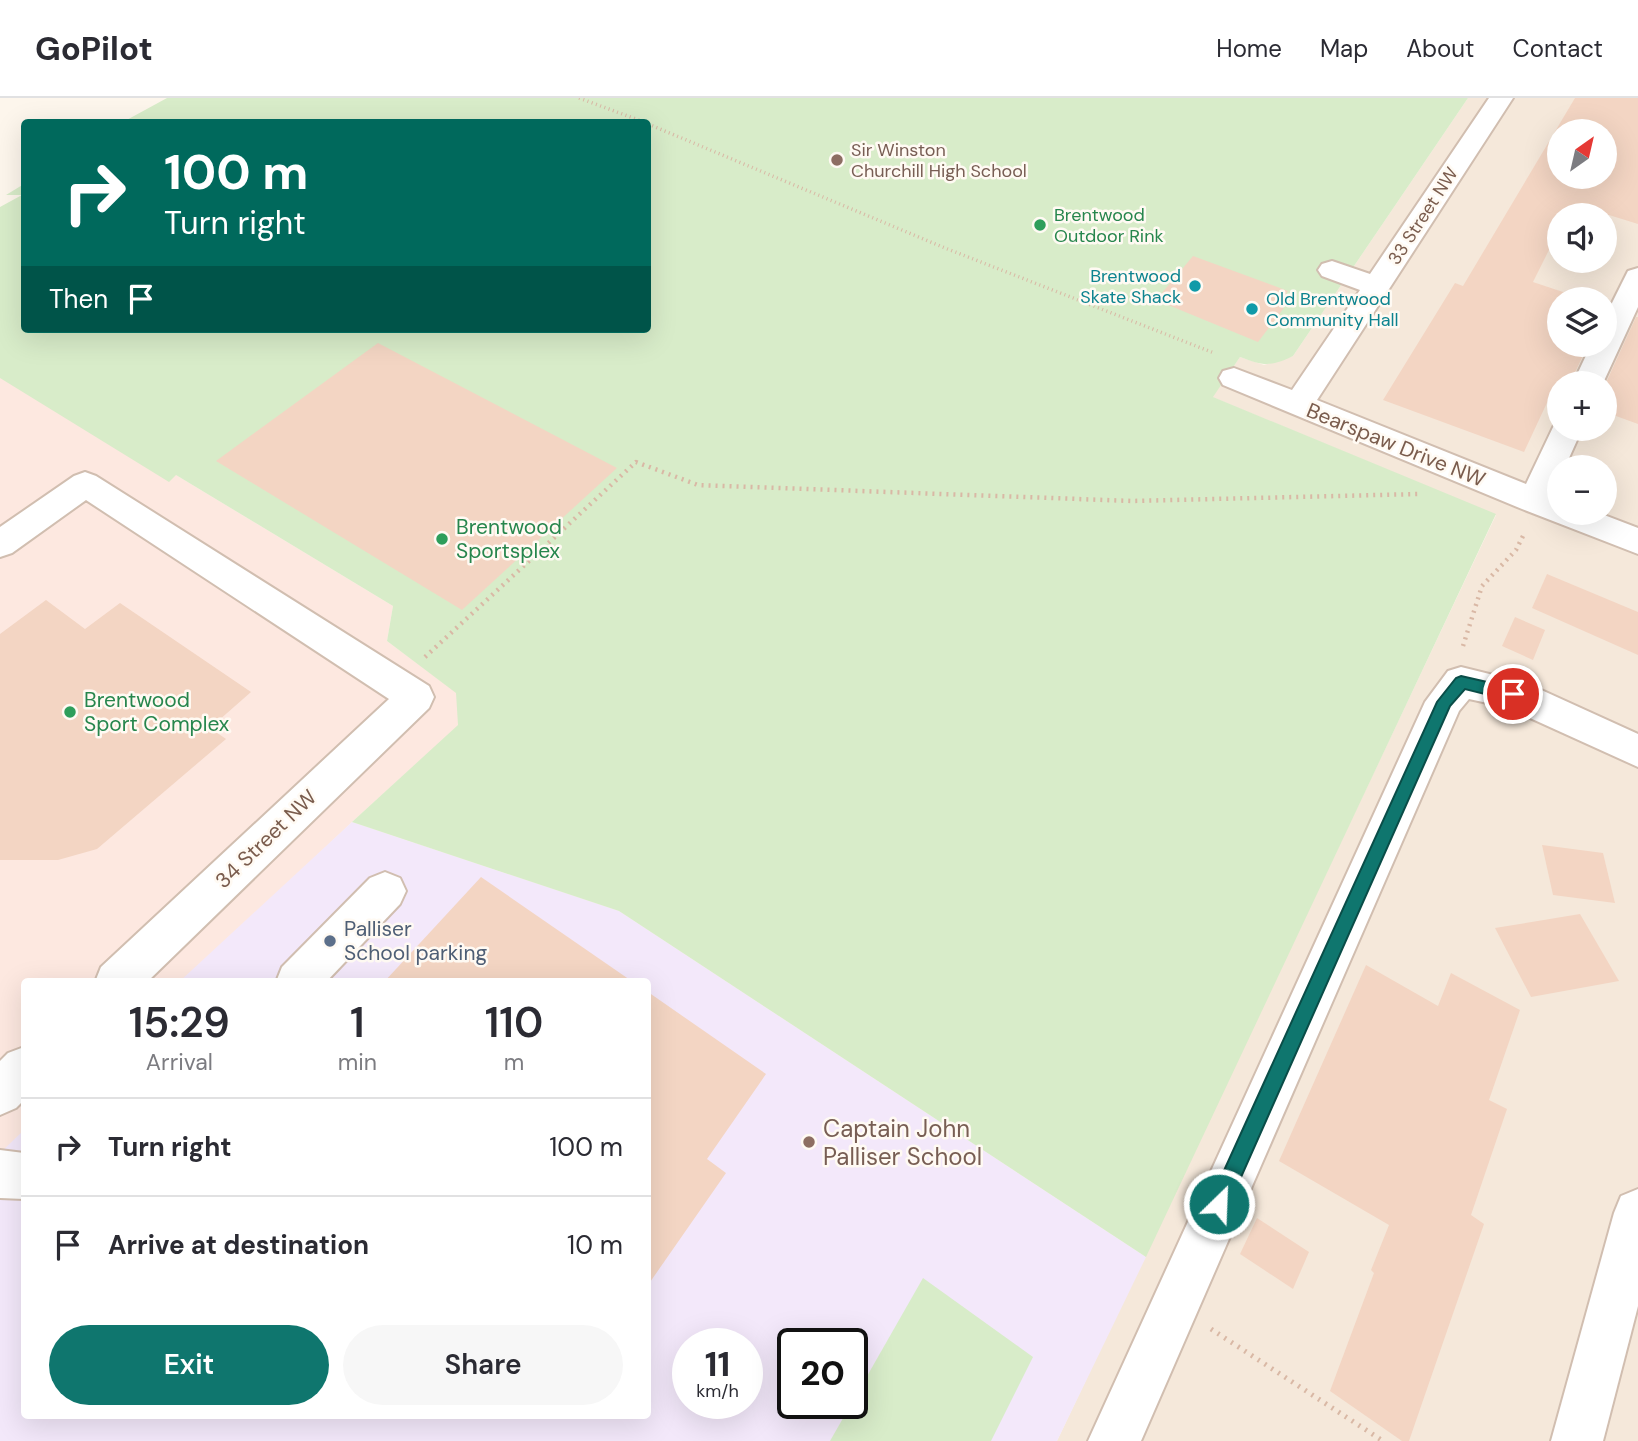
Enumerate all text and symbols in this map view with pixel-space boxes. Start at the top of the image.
text: GoPilot [35,27,153,70]
text: Home [1216,33,1282,64]
text: Map [1320,33,1368,64]
text: About [1406,33,1475,64]
text: Contact [1513,33,1603,64]
north arrow [1547,119,1617,189]
map controls [1547,119,1617,525]
place label: Sir Winston Churchill High School [851,138,1027,183]
text: 100 m [164,140,308,204]
icon: right [49,147,140,238]
marker: Sir Winston Churchill High School [829,152,845,168]
street label: 33 Street NW [1383,163,1463,269]
text: Turn right [164,202,306,244]
place label: Brentwood Outdoor Rink [1054,203,1164,248]
button: sound [1547,203,1617,273]
marker: Brentwood Outdoor Rink [1032,217,1048,233]
place label: Brentwood Skate Shack [1080,264,1181,309]
marker: Brentwood Skate Shack [1187,278,1203,294]
icon: arrive [122,280,160,318]
text: Then [49,282,108,316]
place label: Old Brentwood Community Hall [1266,287,1399,332]
button: layers [1547,287,1617,357]
marker: Old Brentwood Community Hall [1244,301,1260,317]
button: + [1547,371,1617,441]
street label: Bearspaw Drive NW [1302,396,1490,494]
button: − [1547,455,1617,525]
place label: Brentwood Sportsplex [456,513,562,565]
marker: Brentwood Sportsplex [434,531,450,547]
pin [1483,664,1543,724]
icon: arrive [1494,675,1532,713]
place label: Brentwood Sport Complex [84,686,229,738]
marker: Brentwood Sport Complex [62,704,78,720]
street label: 34 Street NW [209,784,323,894]
place label: Palliser School parking [344,915,487,967]
marker: Palliser School parking [322,933,338,949]
text: 15:29 [129,995,230,1050]
text: 1 [350,995,365,1050]
text: 110 [485,995,543,1050]
text: Arrival [146,1047,213,1077]
text: min [338,1047,377,1077]
text: m [504,1047,524,1077]
place label: Captain John Palliser School [823,1113,982,1172]
icon: right [49,1128,87,1166]
text: Turn right [108,1130,232,1164]
text: 100 m [549,1130,623,1164]
marker: Captain John Palliser School [801,1134,817,1150]
position arrow [1182,1167,1256,1241]
icon: arrive [49,1226,87,1264]
text: Arrive at destination [108,1228,369,1262]
text: 10 m [567,1228,623,1262]
button: Exit [49,1325,329,1405]
button: Share [343,1325,623,1405]
speed limit sign: 20 [777,1328,868,1419]
text: 11 [705,1341,730,1387]
text: km/h [696,1379,739,1403]

